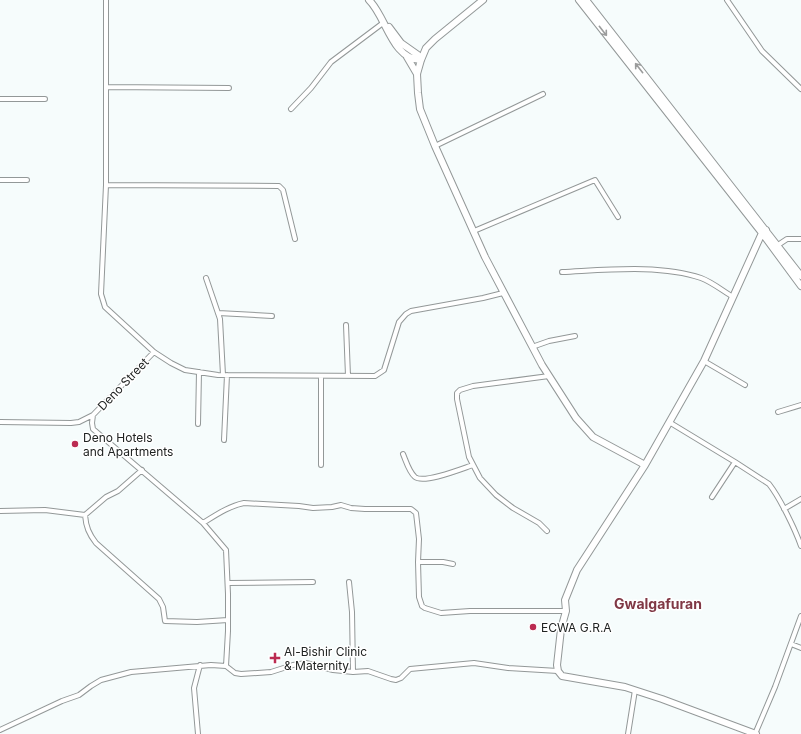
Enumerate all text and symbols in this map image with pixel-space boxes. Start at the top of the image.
one-way arrow [598,25,607,36]
one-way arrow [635,63,644,74]
street label: Deno Street [94,355,152,413]
place label: Deno Hotels and Apartments [83,430,173,459]
marker: Deno Hotels and Apartments [70,439,80,449]
district label: Gwalgafuran [614,595,702,612]
place label: ECWA G.R.A [541,620,612,635]
marker: ECWA G.R.A [528,622,538,632]
place label: Al-Bishir Clinic & Maternity [284,644,367,673]
marker: Al-Bishir Clinic & Maternity [269,652,281,664]

